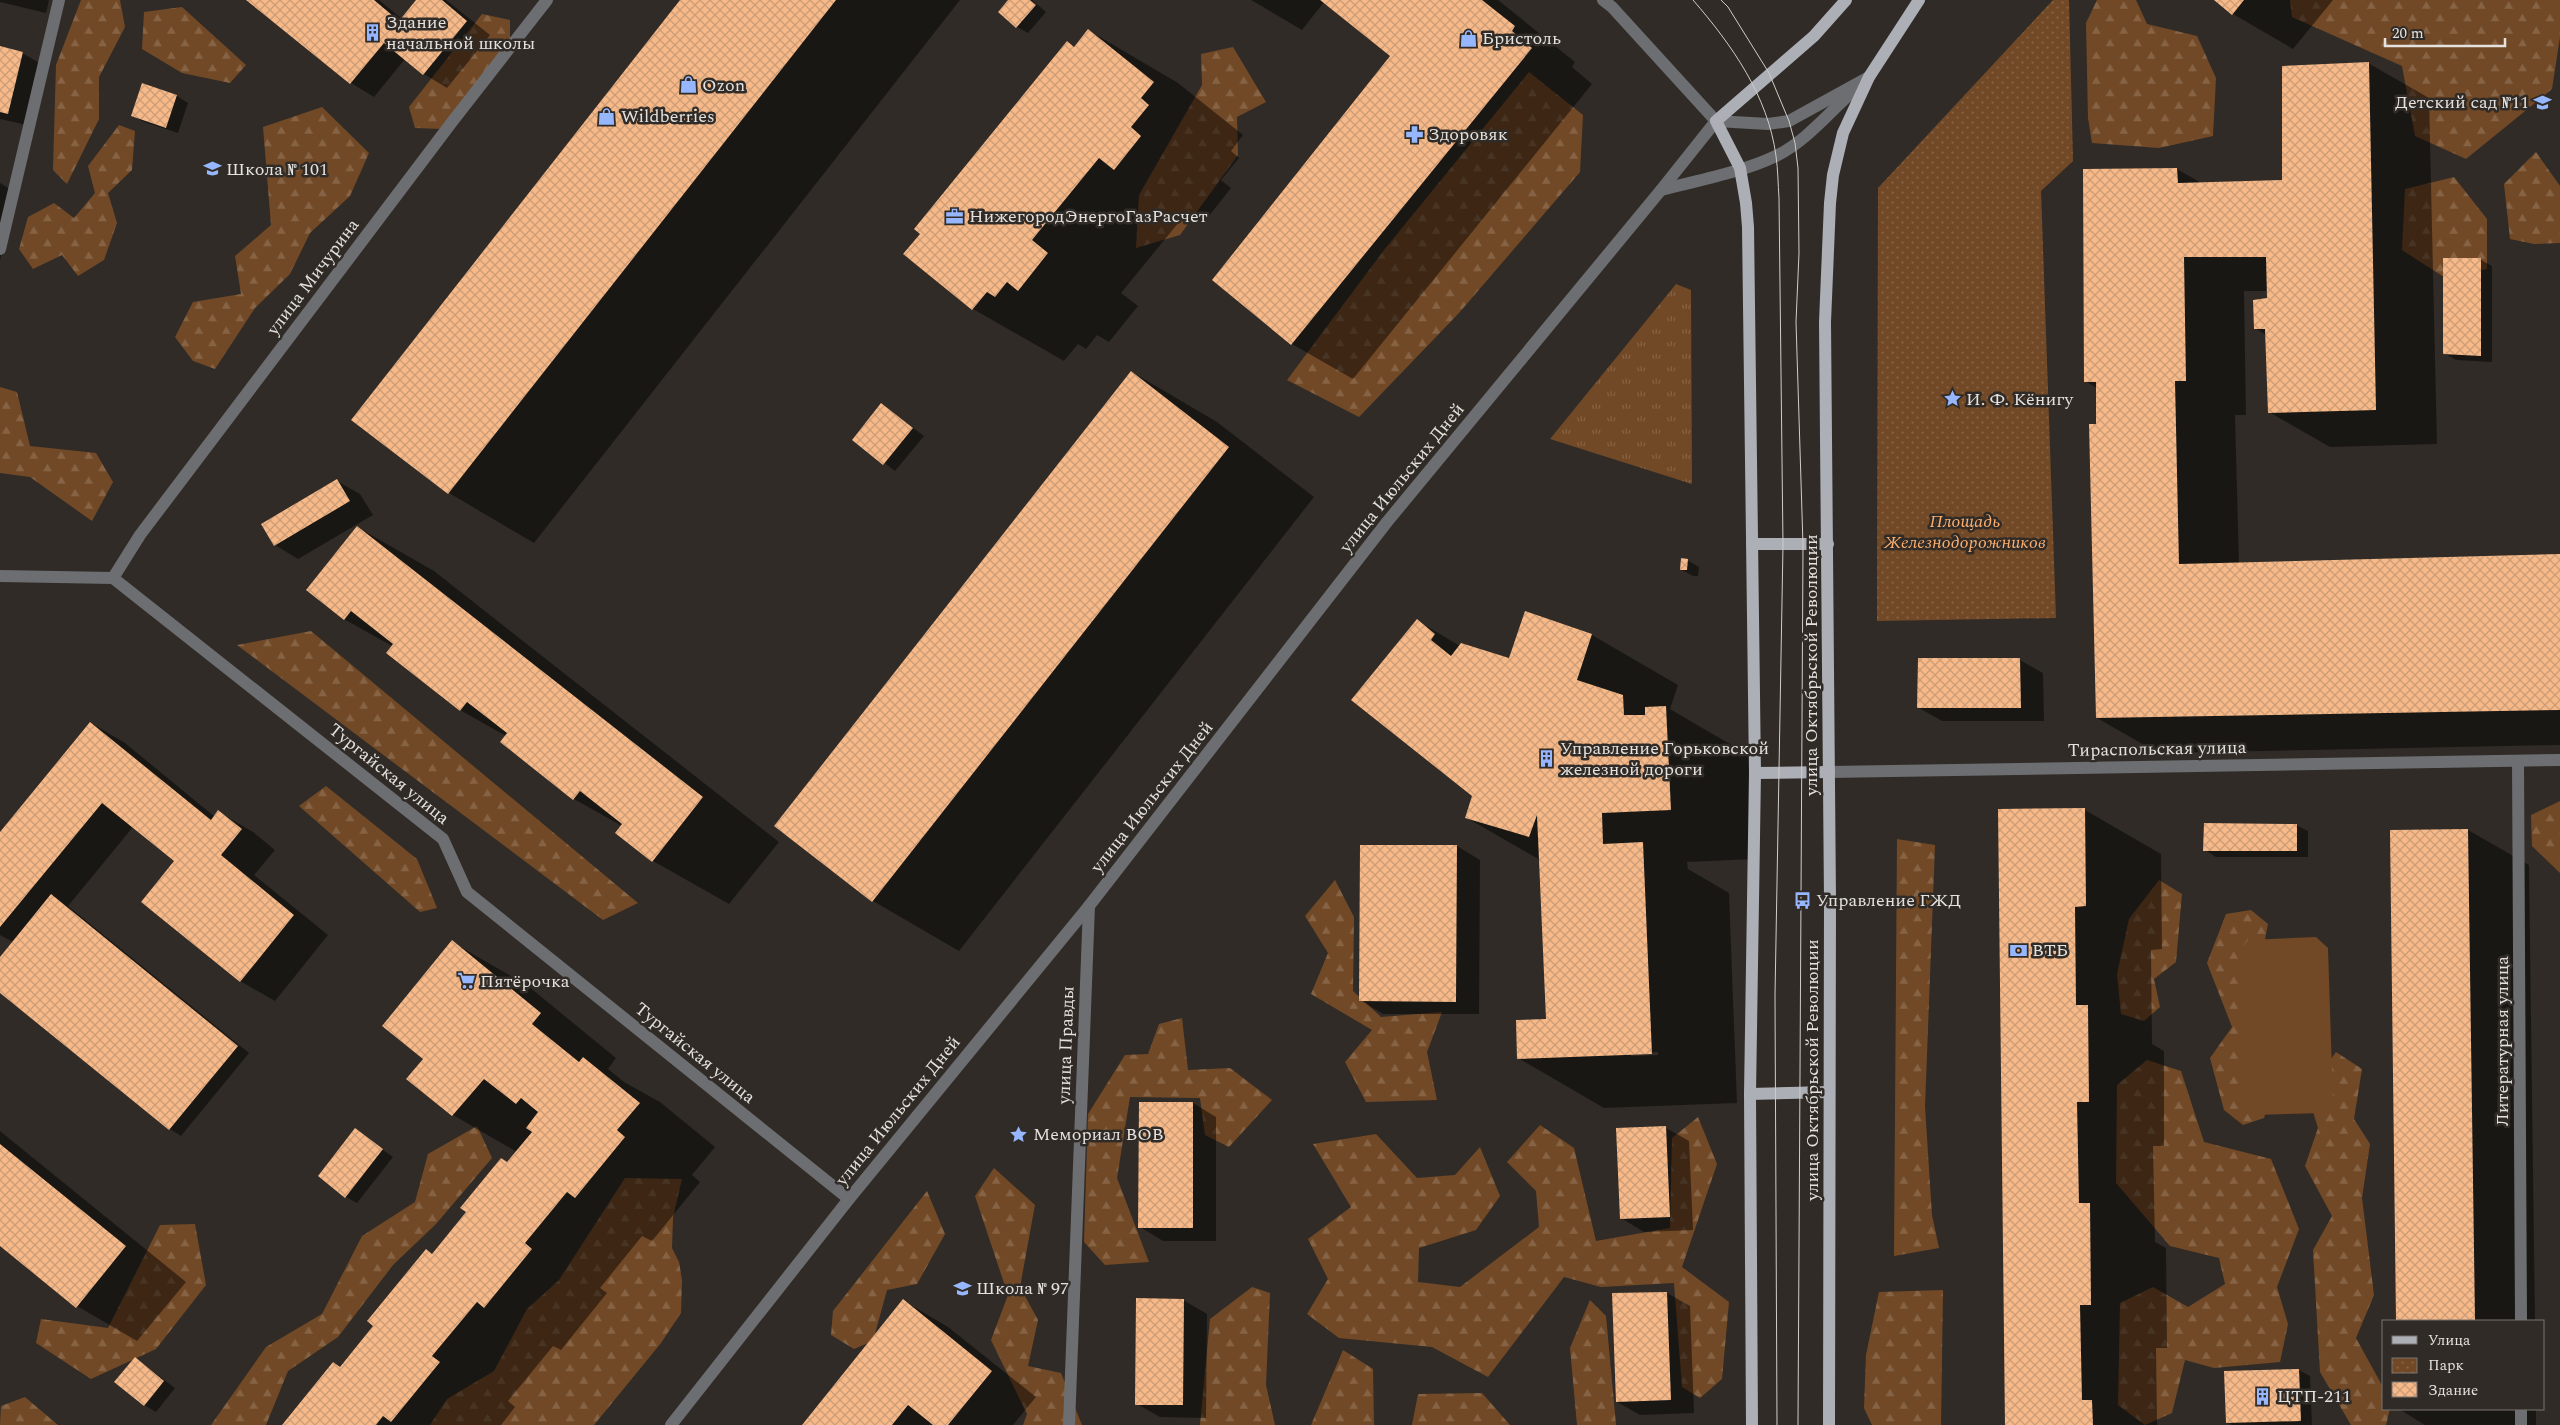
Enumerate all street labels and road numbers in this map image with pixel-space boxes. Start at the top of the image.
street label: улица Мичурина [259,213,366,342]
street label: улица Июльских Дней [1332,397,1471,560]
street label: улица Октябрьской Революции [1798,534,1825,797]
street label: улица Июльских Дней [1083,715,1220,879]
street label: Тургайская улица [323,717,455,831]
street label: Тираспольская улица [2067,734,2247,764]
street label: улица Октябрьской Революции [1799,939,1826,1202]
street label: Литературная улица [2489,956,2516,1126]
street label: улица Правды [1050,986,1082,1105]
street label: Тургайская улица [629,996,761,1110]
street label: улица Июльских Дней [828,1030,967,1193]

